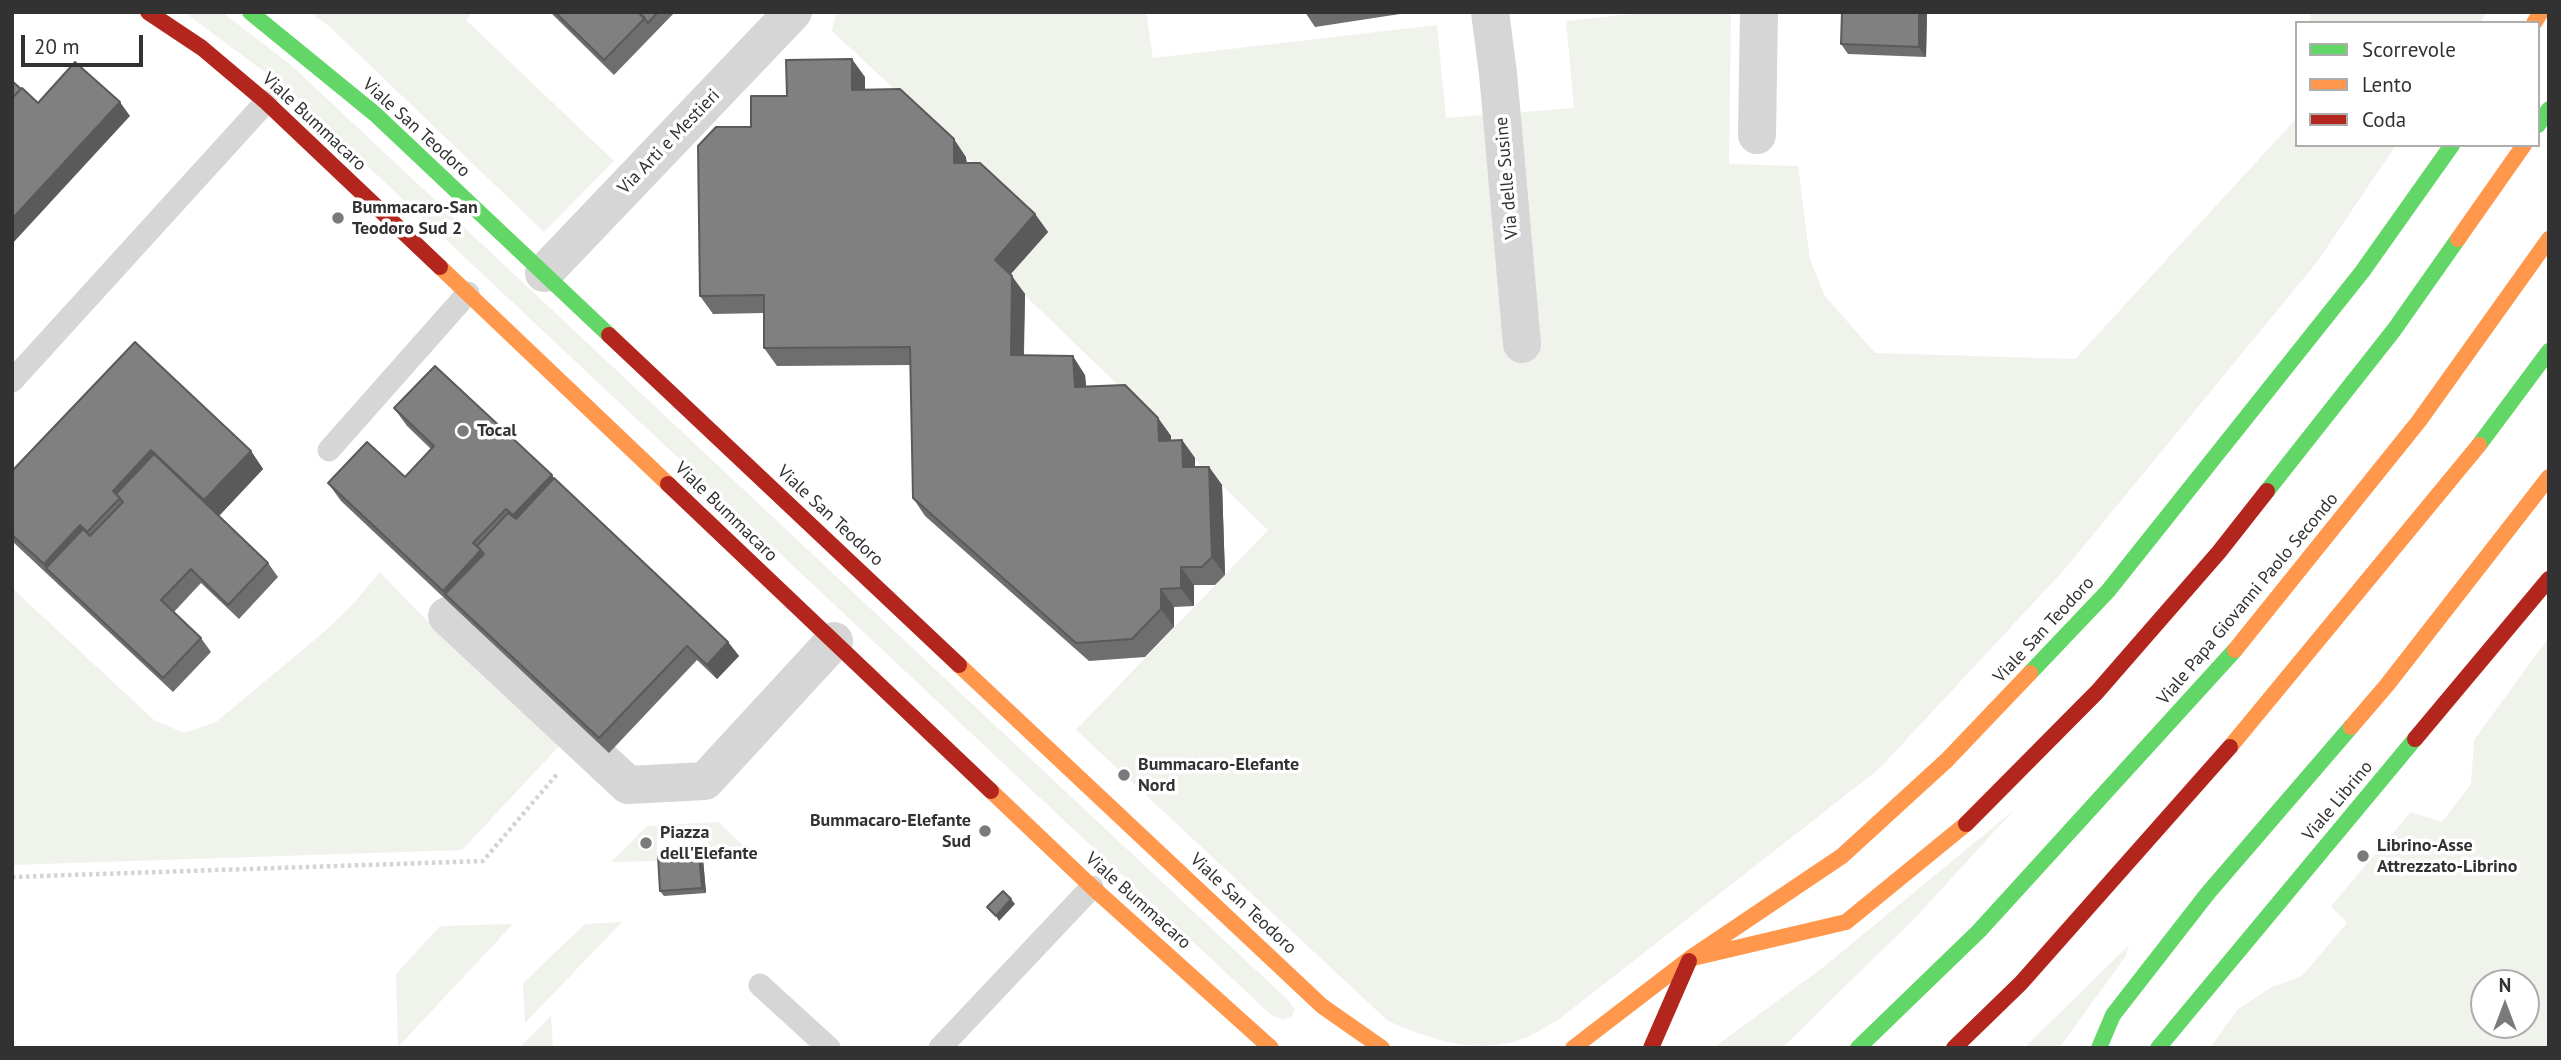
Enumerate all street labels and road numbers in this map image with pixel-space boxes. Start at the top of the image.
street label: Viale Bummacaro [257,68,371,176]
street label: Viale San Teodoro [358,74,474,182]
street label: Via Arti e Mestieri [613,85,725,199]
street label: Via delle Susine [1491,116,1523,240]
street label: Viale Bummacaro [670,458,782,566]
street label: Viale San Teodoro [772,461,888,571]
street label: Viale Papa Giovanni Paolo Secondo [2153,489,2343,709]
street label: Viale San Teodoro [1989,572,2099,688]
street label: Viale Librino [2298,757,2378,845]
street label: Viale Bummacaro [1081,848,1195,954]
street label: Viale San Teodoro [1185,849,1301,959]

